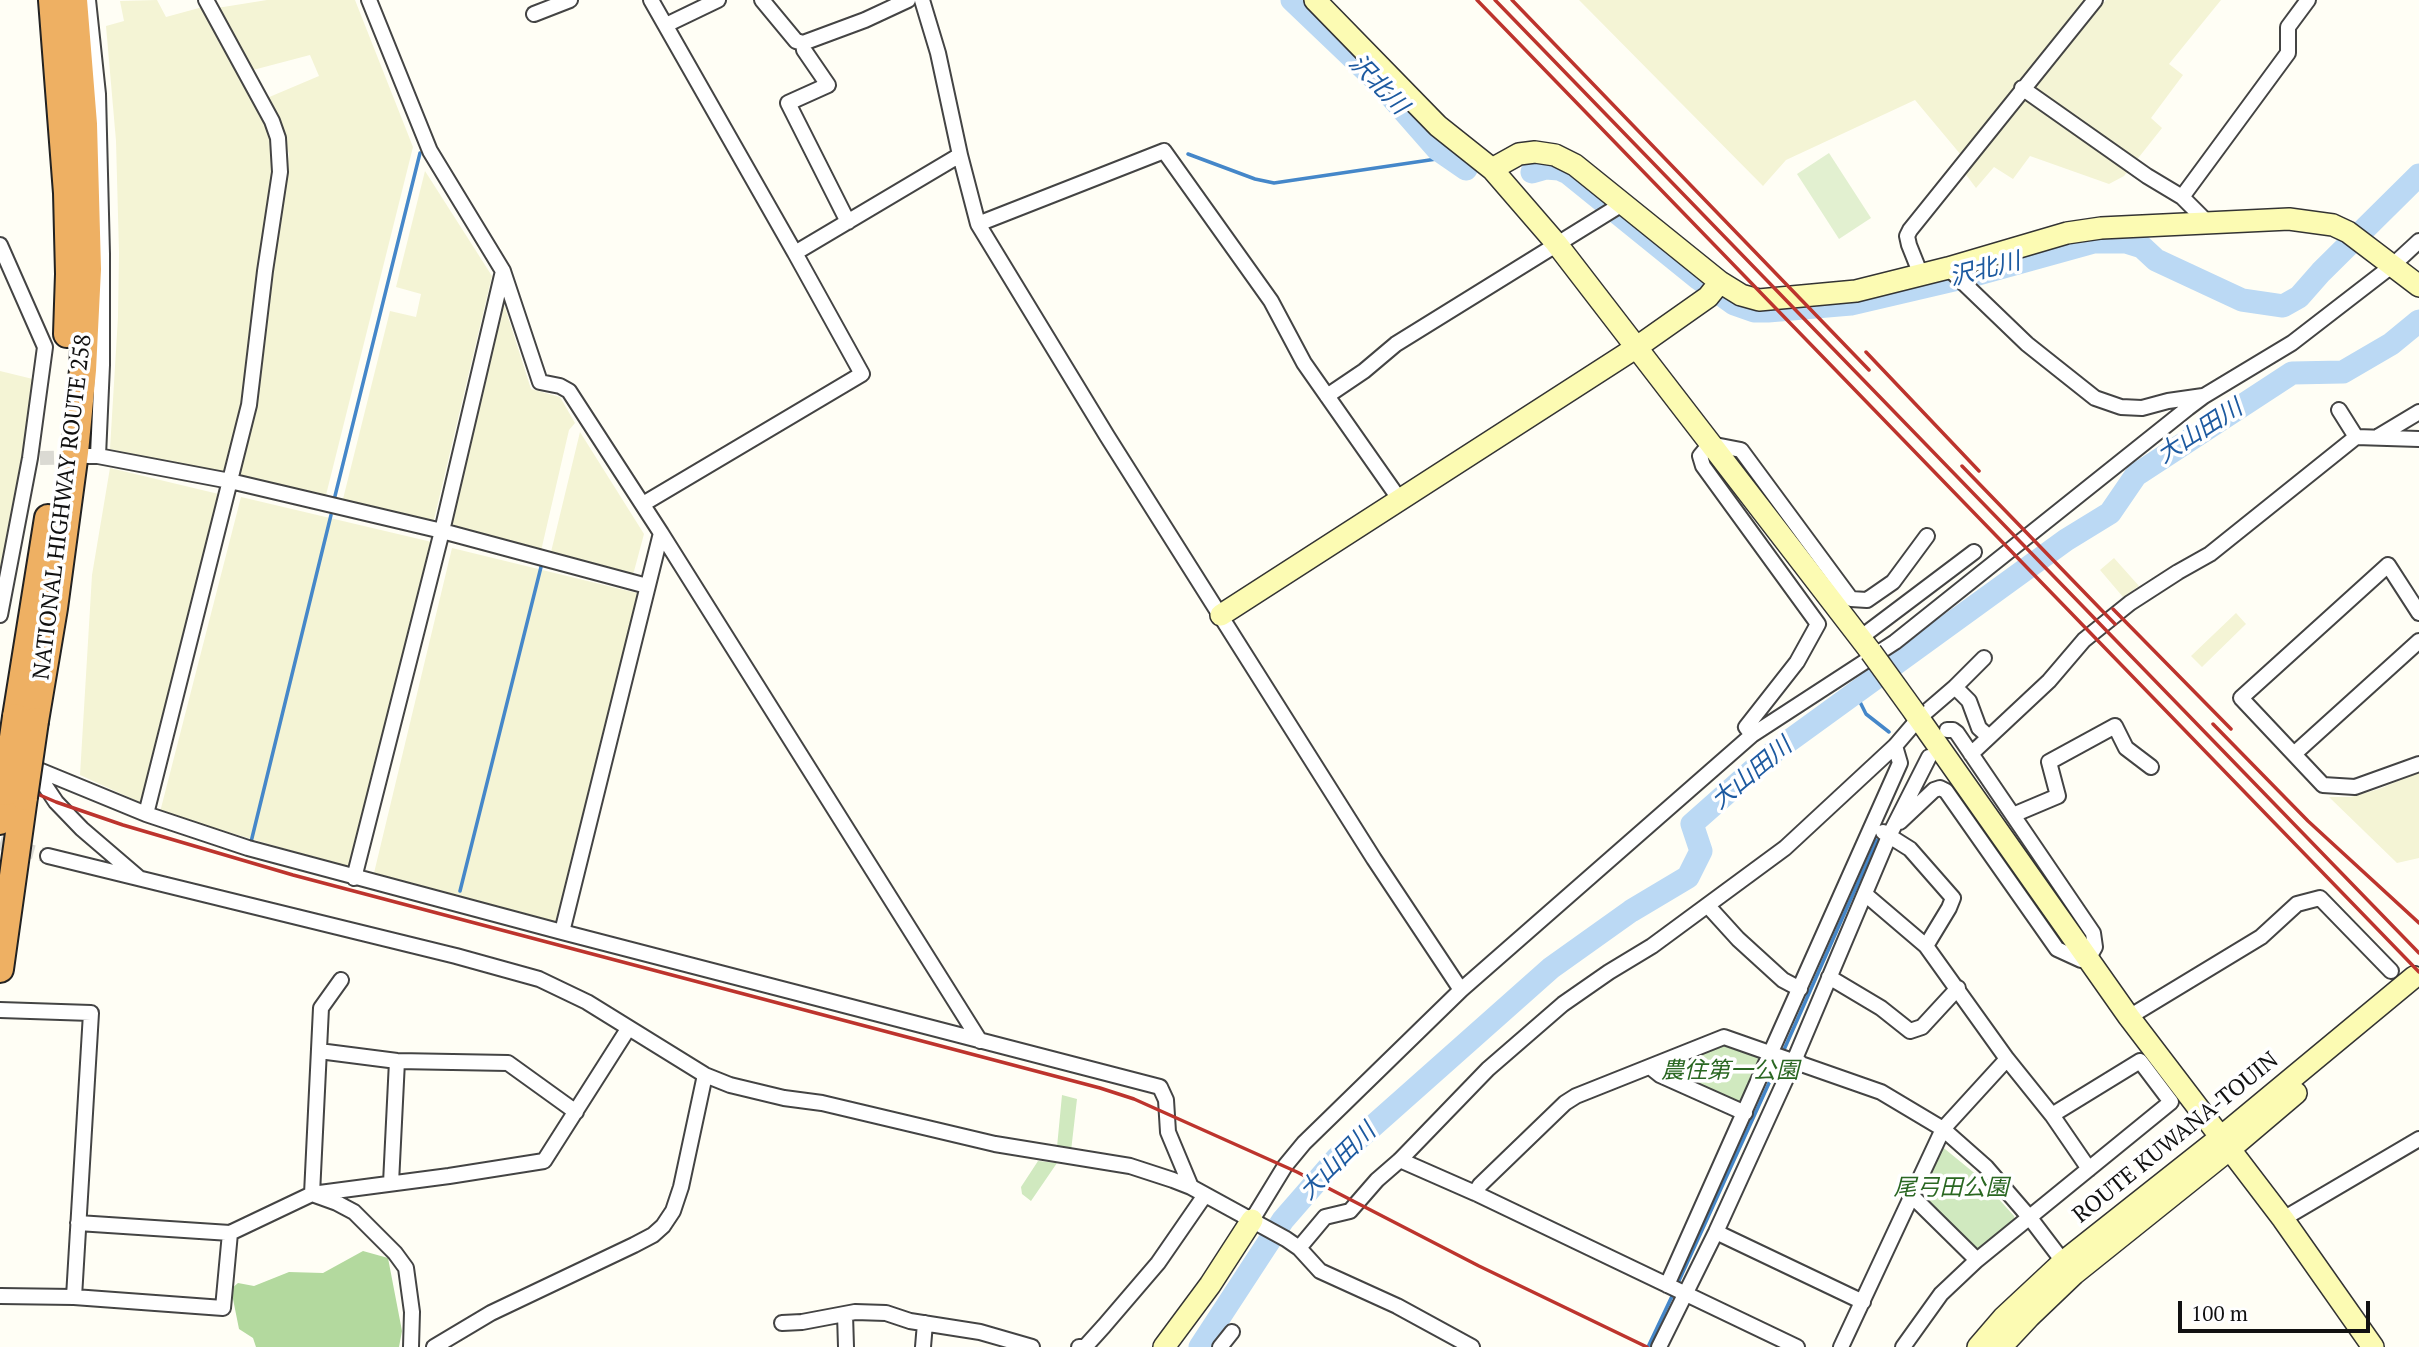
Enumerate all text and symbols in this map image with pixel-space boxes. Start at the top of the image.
water label: 沢北川 [1343,49,1413,121]
water label: 沢北川 [1947,247,2023,293]
street label: NATIONAL HIGHWAY ROUTE 258 [28,333,98,681]
water label: 大山田川 [2152,394,2248,470]
water label: 大山田川 [1706,732,1798,816]
street label: ROUTE KUWANA-TOUIN [2068,1047,2284,1229]
park label: 農住第一公園 [1661,1057,1799,1085]
water label: 大山田川 [1294,1118,1382,1206]
park label: 尾弓田公園 [1894,1174,2008,1202]
scale bar [2181,1288,2374,1332]
text: 100 m [2191,1299,2248,1327]

